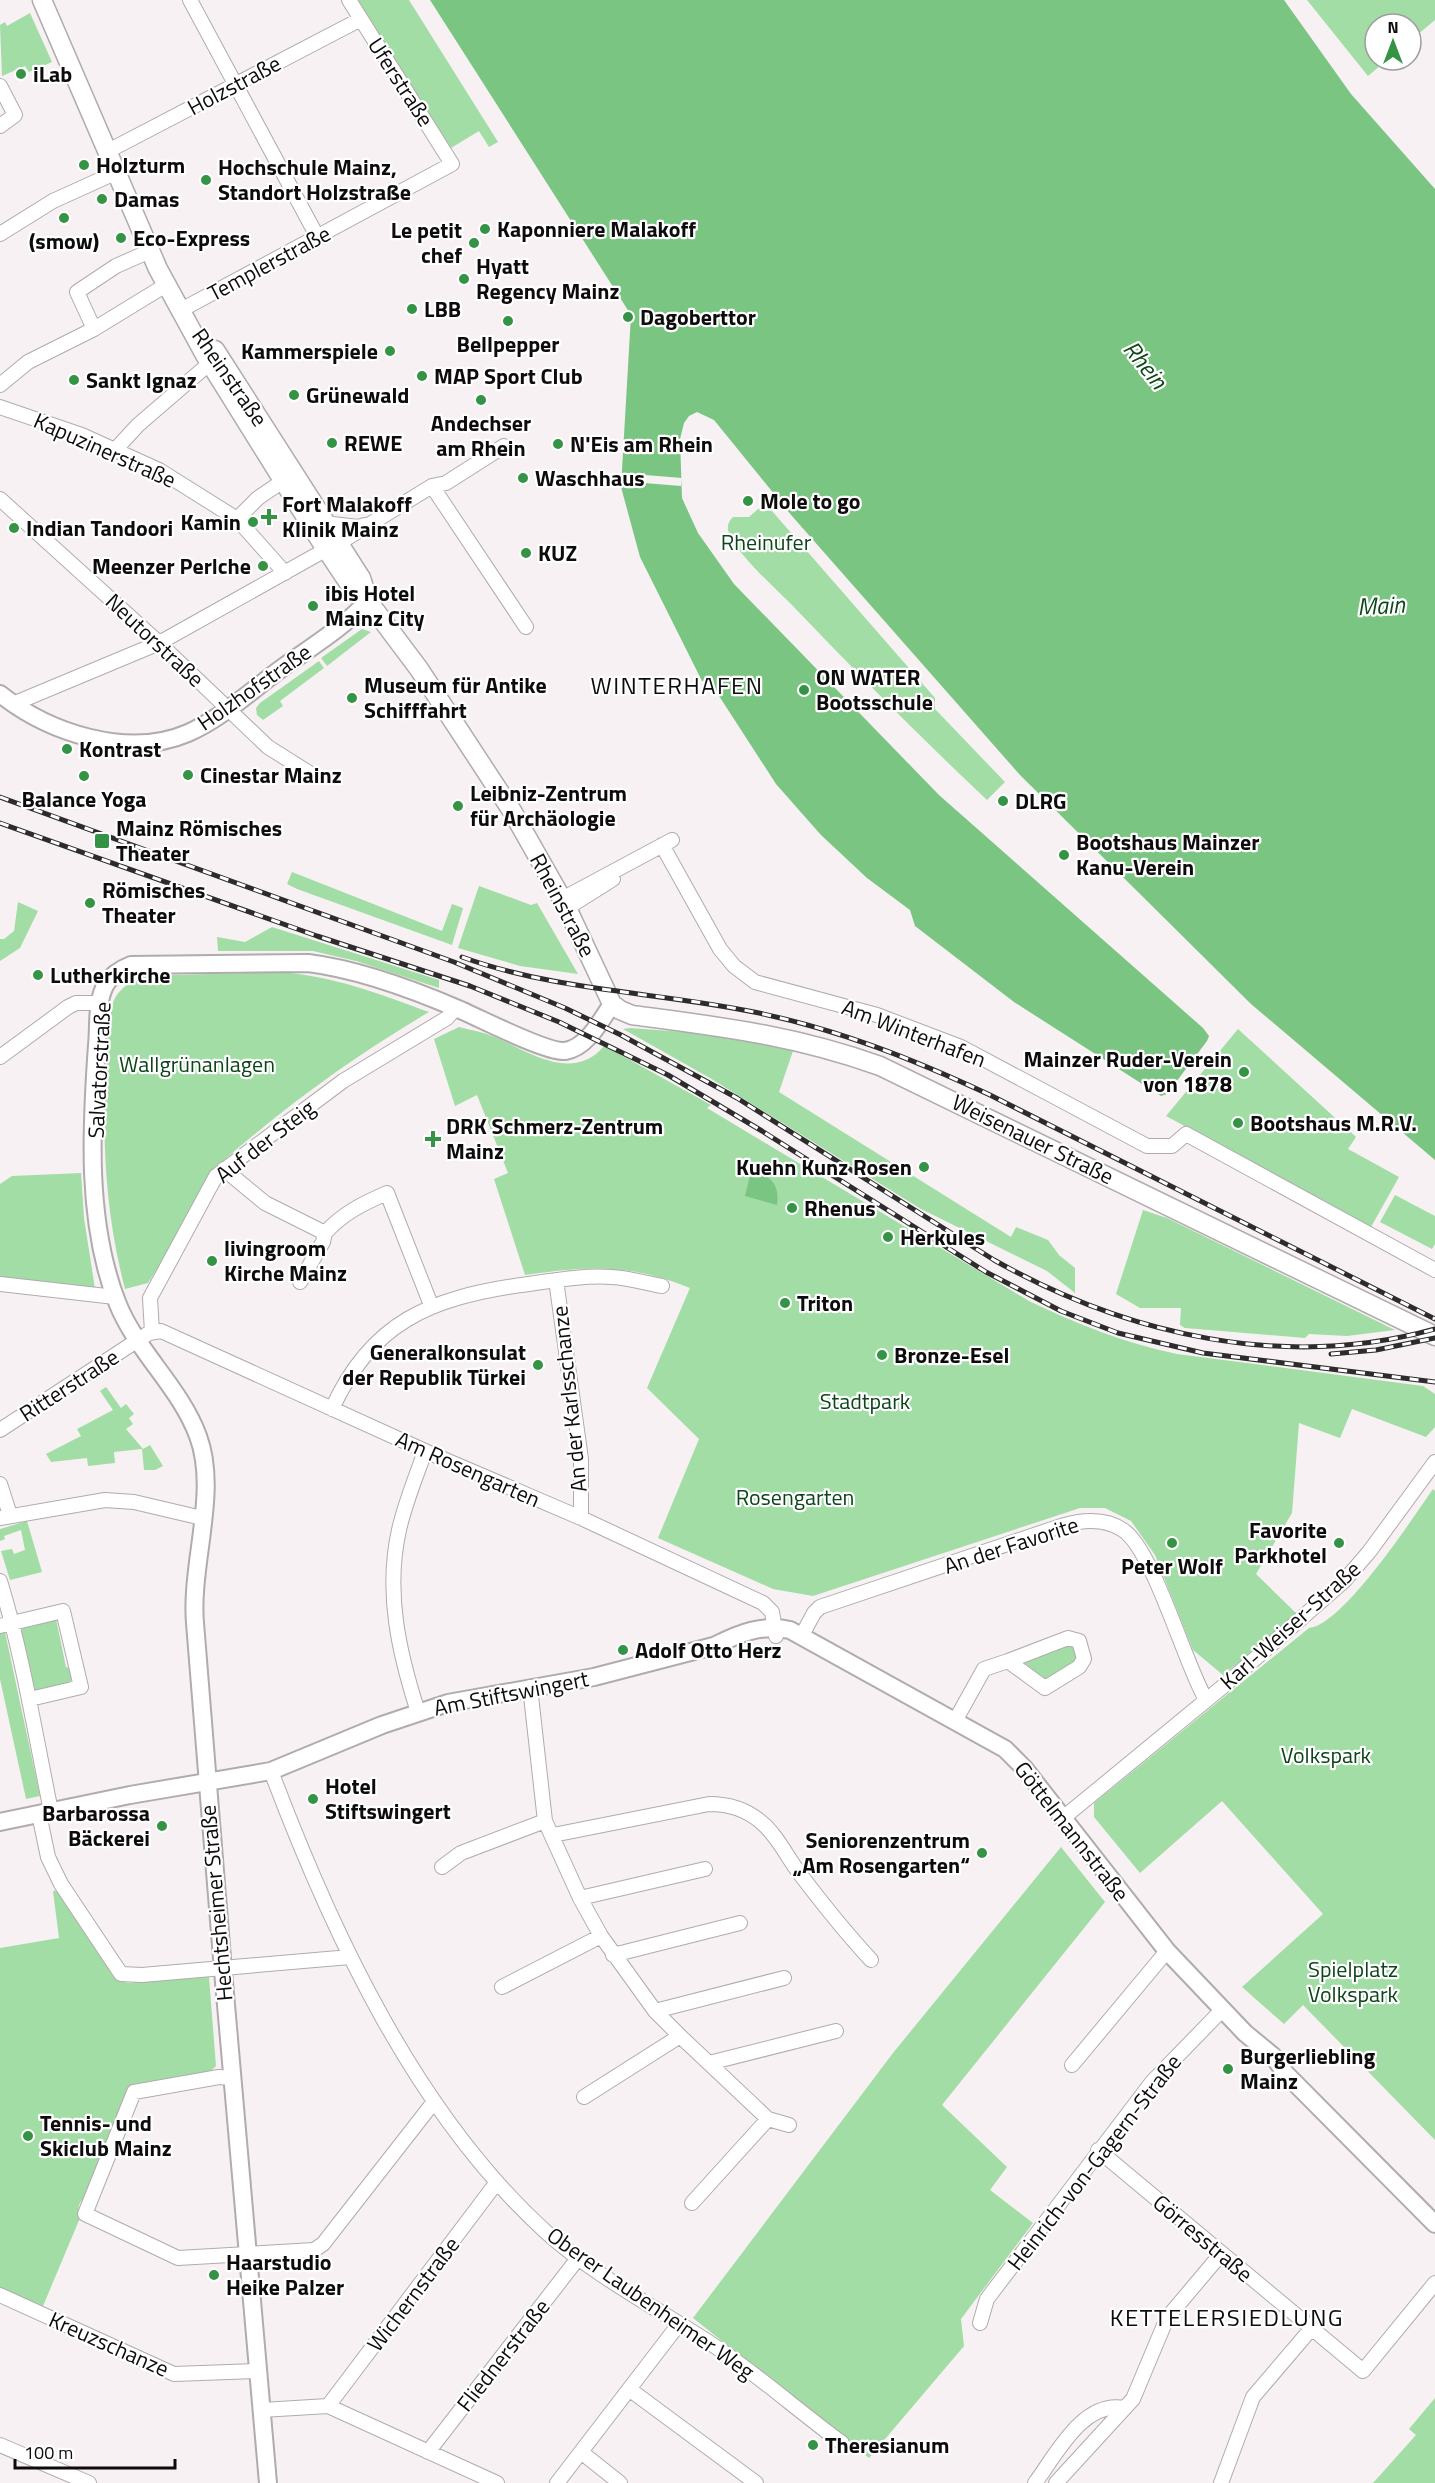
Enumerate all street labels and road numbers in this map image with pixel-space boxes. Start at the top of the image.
street label: Uferstraße [359,31,443,133]
street label: Holzstraße [181,46,287,124]
street label: Templerstraße [202,216,336,310]
street label: Rheinstraße [184,321,276,433]
street label: Kapuzinerstraße [28,403,182,497]
street label: Neutorstraße [98,585,212,695]
street label: Holzhofstraße [190,635,318,739]
street label: Rheinstraße [521,847,605,963]
street label: Am Winterhafen [837,990,991,1076]
street label: Salvatorstraße [78,1001,120,1139]
street label: Weisenauer Straße [946,1085,1120,1193]
street label: Auf der Steig [208,1091,322,1191]
street label: An der Karlsschanze [542,1304,596,1494]
street label: Ritterstraße [12,1340,126,1430]
street label: Am Rosengarten [390,1422,546,1516]
street label: An der Favorite [939,1507,1083,1583]
street label: Karl-Weiser-Straße [1212,1552,1368,1698]
street label: Am Stiftswingert [431,1661,592,1725]
street label: Göttelmannstraße [1006,1754,1138,1908]
street label: Hechtsheimer Straße [190,1804,242,2002]
street label: Heinrich-von-Gagern-Straße [999,2047,1189,2277]
street label: Görresstraße [1145,2186,1261,2290]
street label: Oberer Laubenheimer Weg [540,2218,762,2388]
street label: Wichernstraße [358,2229,468,2359]
street label: Fliednerstraße [448,2291,558,2419]
street label: Kreuzschanze [44,2302,174,2386]

